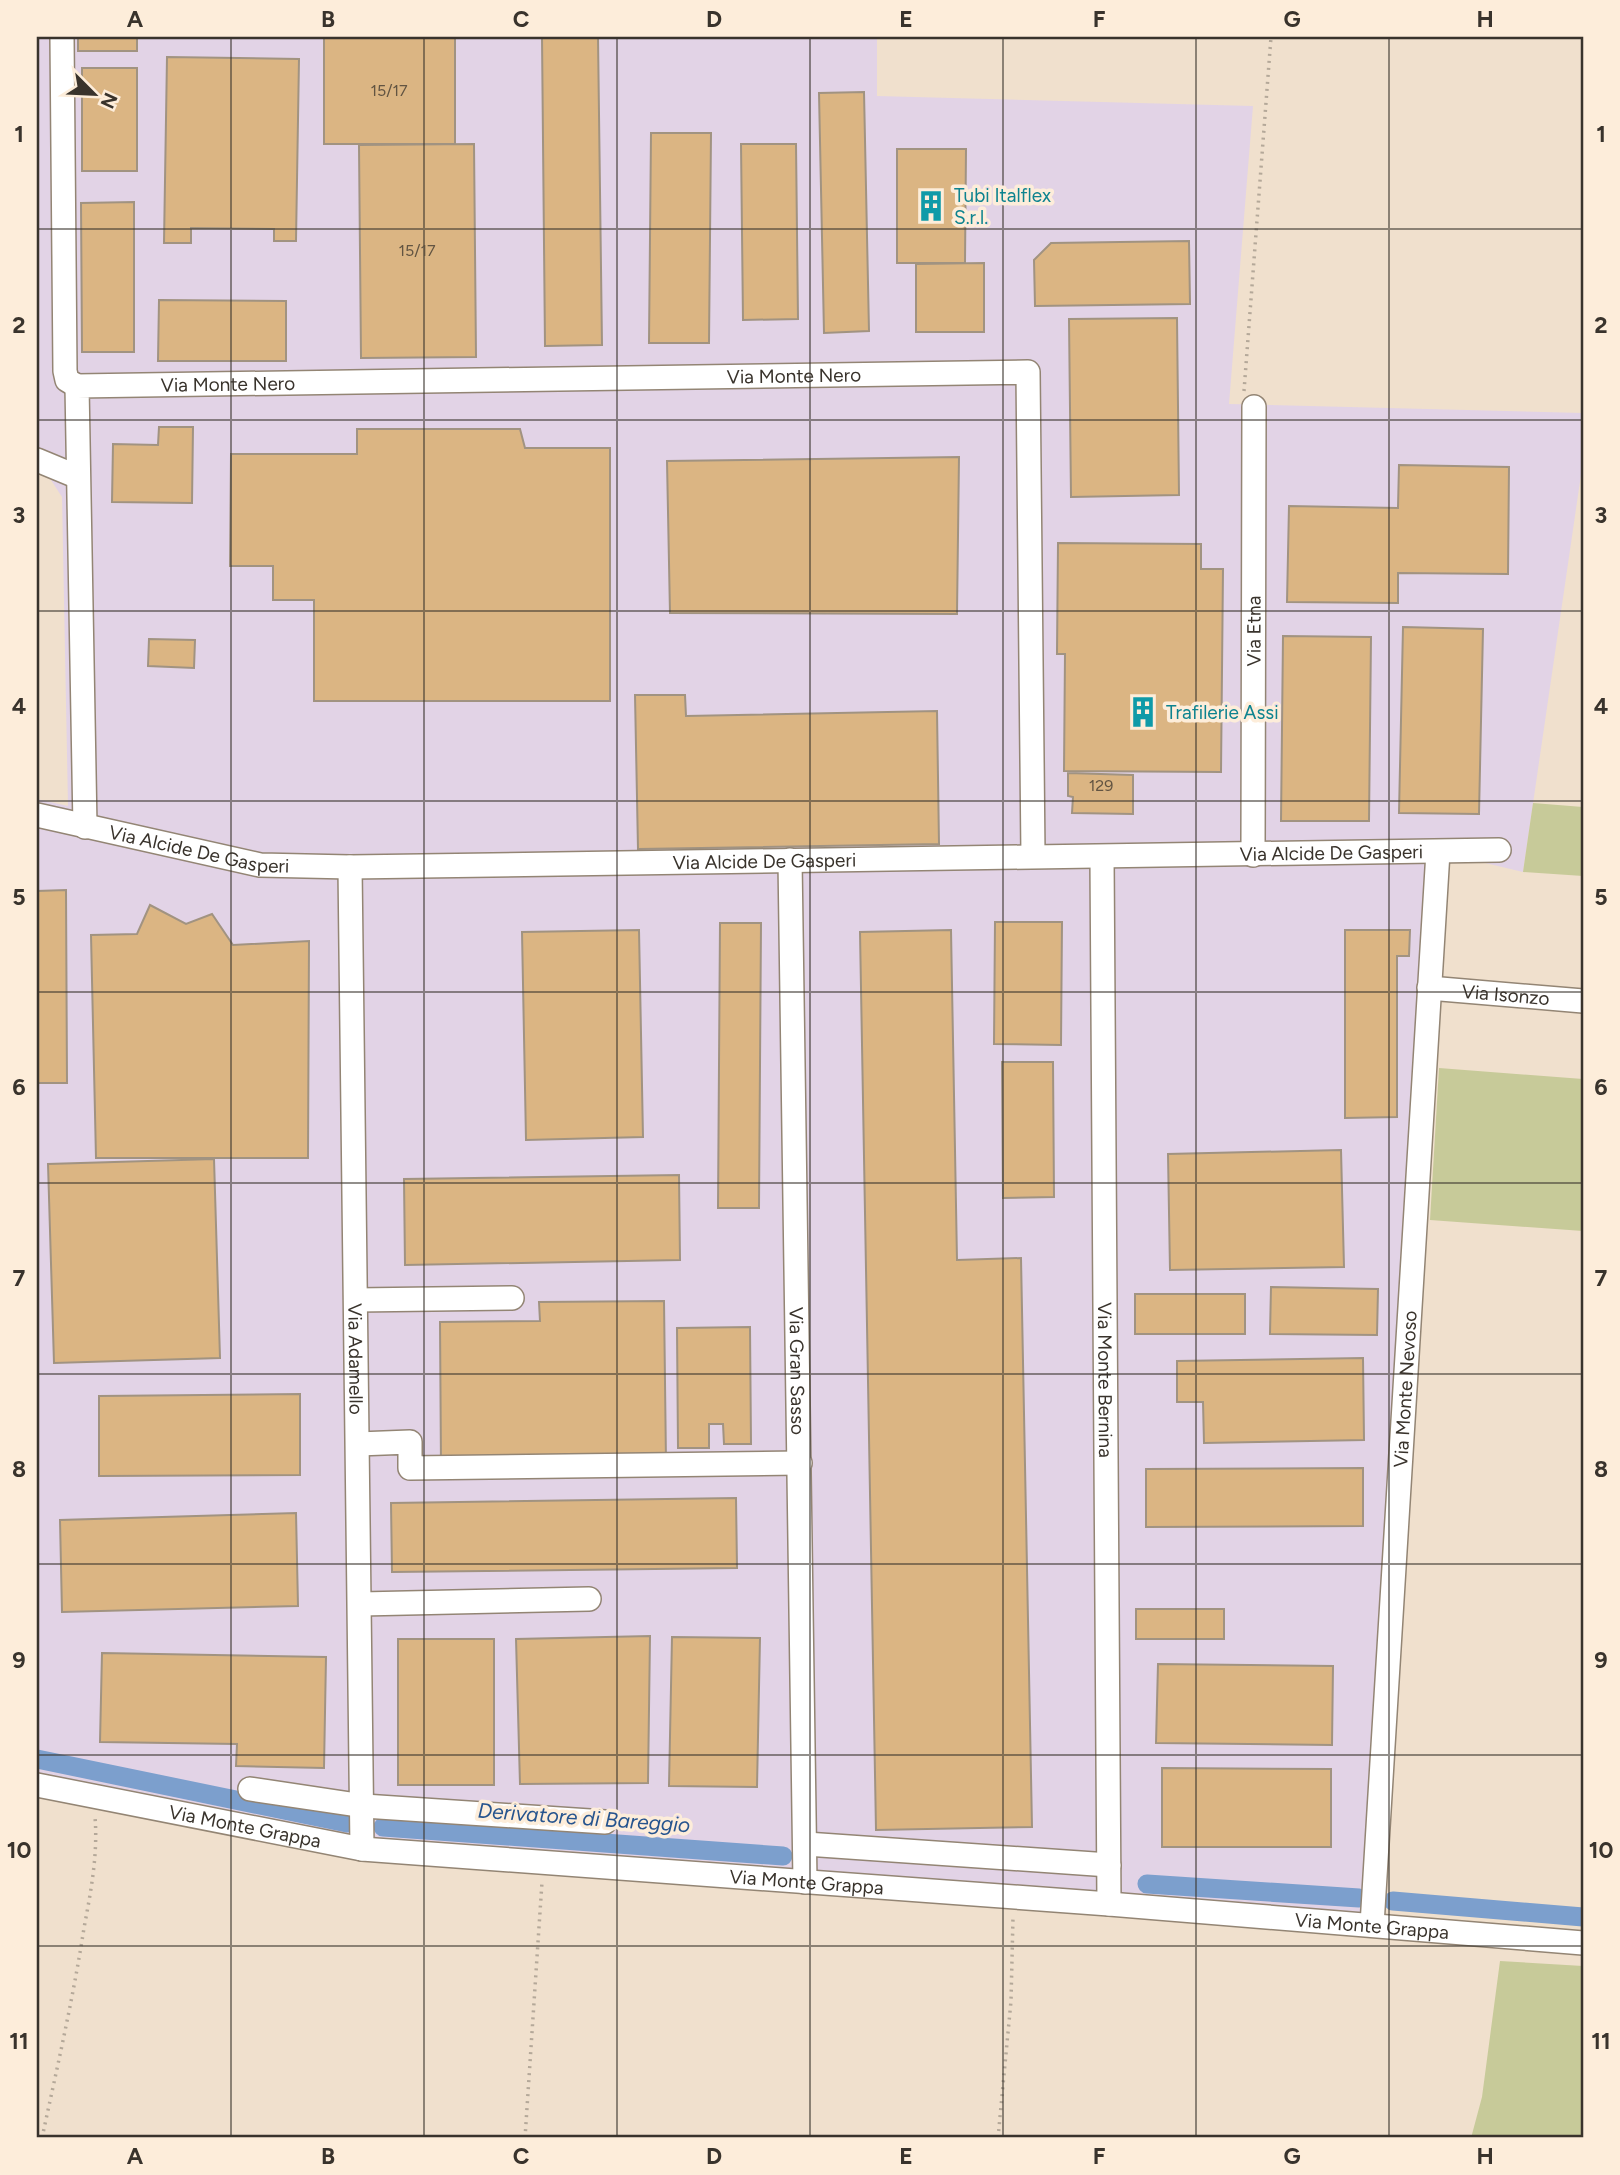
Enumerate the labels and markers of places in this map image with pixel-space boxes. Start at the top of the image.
place label: Tubi Italflex S.r.l. [954,184,1051,229]
building icon: Tubi Italflex S.r.l. [914,189,948,223]
building icon: Trafilerie Assi [1126,695,1160,729]
place label: Trafilerie Assi [1166,701,1279,724]

